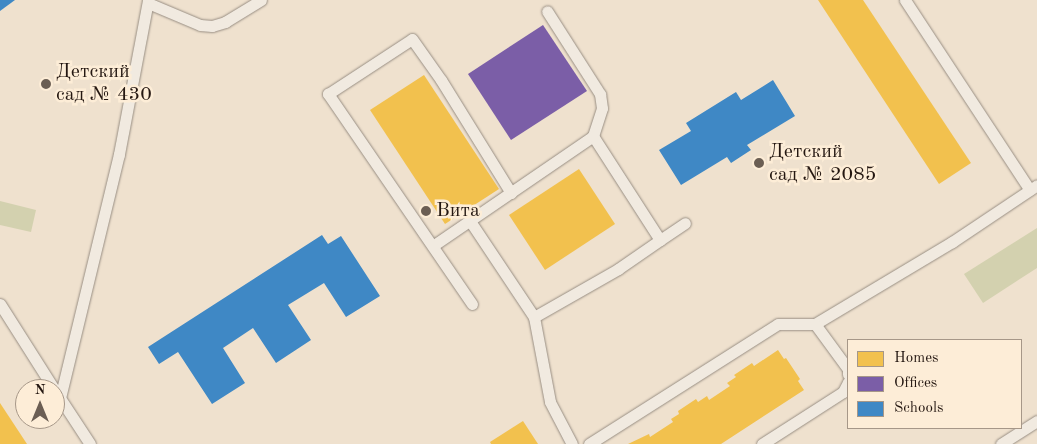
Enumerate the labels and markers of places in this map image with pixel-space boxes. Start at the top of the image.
place label: Детский сад № 430 [56,60,152,107]
marker: Детский сад № 430 [40,78,52,90]
place label: Детский сад № 2085 [769,140,876,187]
marker: Детский сад № 2085 [753,157,765,169]
place label: Вита [436,199,480,223]
marker: Вита [420,205,432,217]

